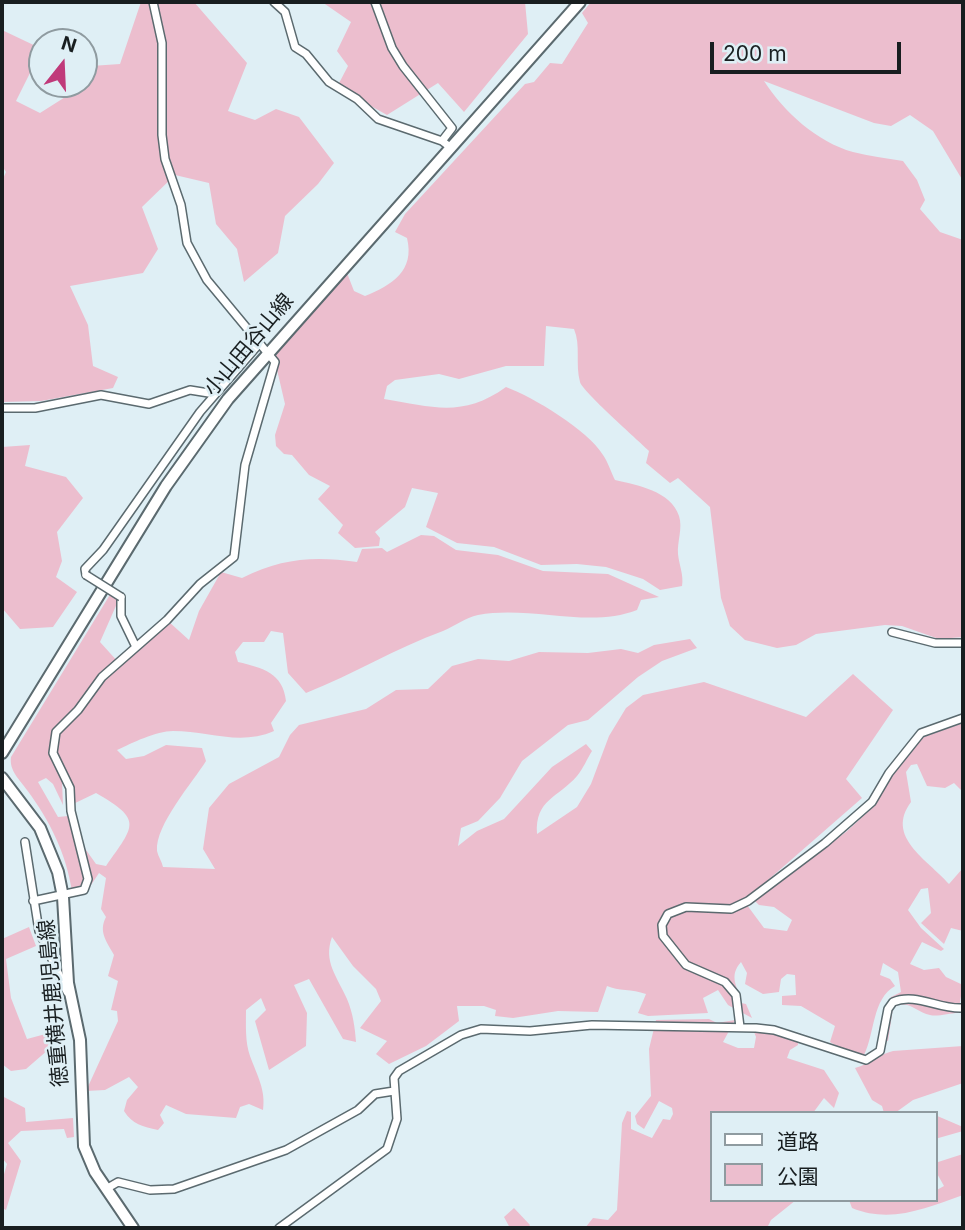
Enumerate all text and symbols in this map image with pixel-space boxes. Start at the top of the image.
north arrow [28,28,98,98]
scale bar [713,28,904,72]
text: N [59,31,79,58]
text: 200 m [723,41,787,66]
street label: 小山田谷山線 [199,289,299,401]
street label: 徳重横井鹿児島線 [34,918,74,1088]
legend [710,1111,937,1202]
text: 道路 [777,1129,819,1154]
text: 公園 [777,1164,819,1189]

